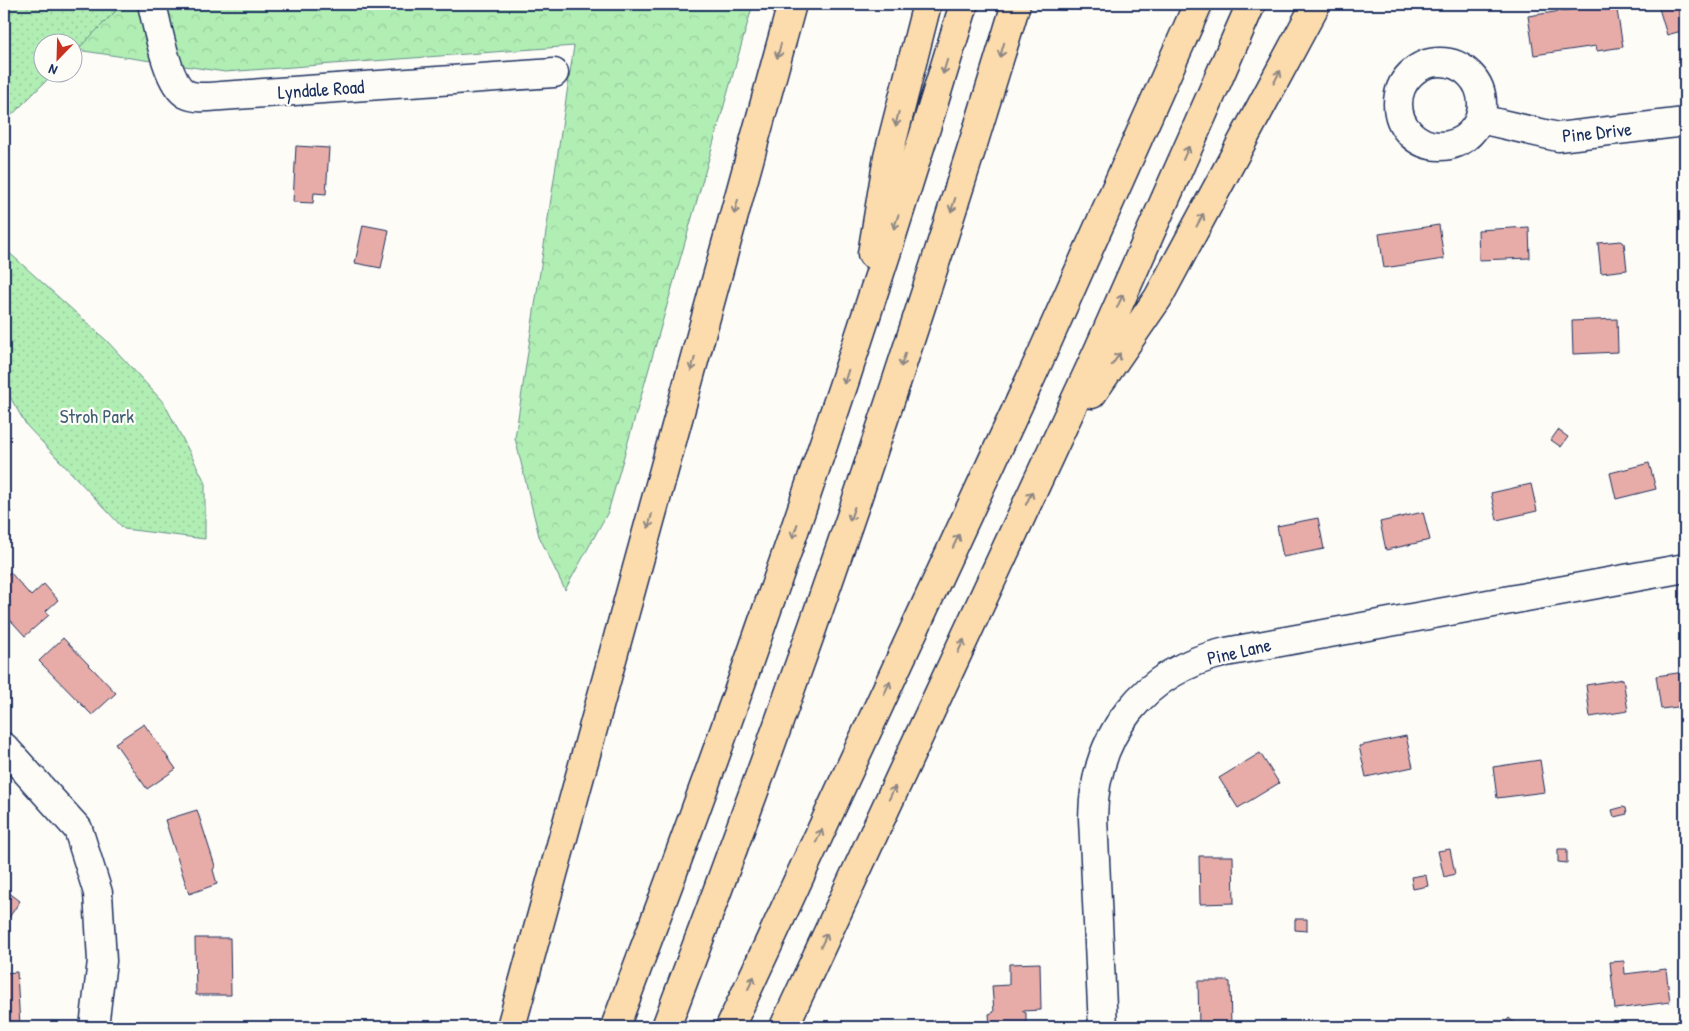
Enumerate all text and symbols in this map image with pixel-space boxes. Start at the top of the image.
north arrow [32,32,82,82]
one-way arrow [773,42,783,58]
one-way arrow [996,42,1006,58]
one-way arrow [939,59,949,75]
text: N [45,60,60,81]
one-way arrow [1272,70,1282,85]
street label: Lyndale Road [277,73,366,105]
one-way arrow [892,110,901,126]
street label: Pine Drive [1561,115,1633,149]
one-way arrow [1182,146,1192,161]
one-way arrow [947,197,957,213]
one-way arrow [730,199,740,215]
one-way arrow [1196,213,1205,228]
one-way arrow [891,214,901,230]
one-way arrow [1116,294,1125,309]
one-way arrow [898,352,907,367]
one-way arrow [1111,352,1121,366]
one-way arrow [687,356,697,372]
one-way arrow [841,369,851,385]
park label: Stroh Park [60,403,134,429]
one-way arrow [1025,491,1034,506]
one-way arrow [847,506,856,522]
one-way arrow [644,512,654,528]
one-way arrow [790,523,799,538]
one-way arrow [951,534,961,549]
street label: Pine Lane [1205,631,1274,671]
one-way arrow [956,639,966,654]
one-way arrow [883,681,893,696]
one-way arrow [888,786,898,801]
one-way arrow [814,828,824,843]
one-way arrow [819,933,829,948]
one-way arrow [747,976,756,991]

